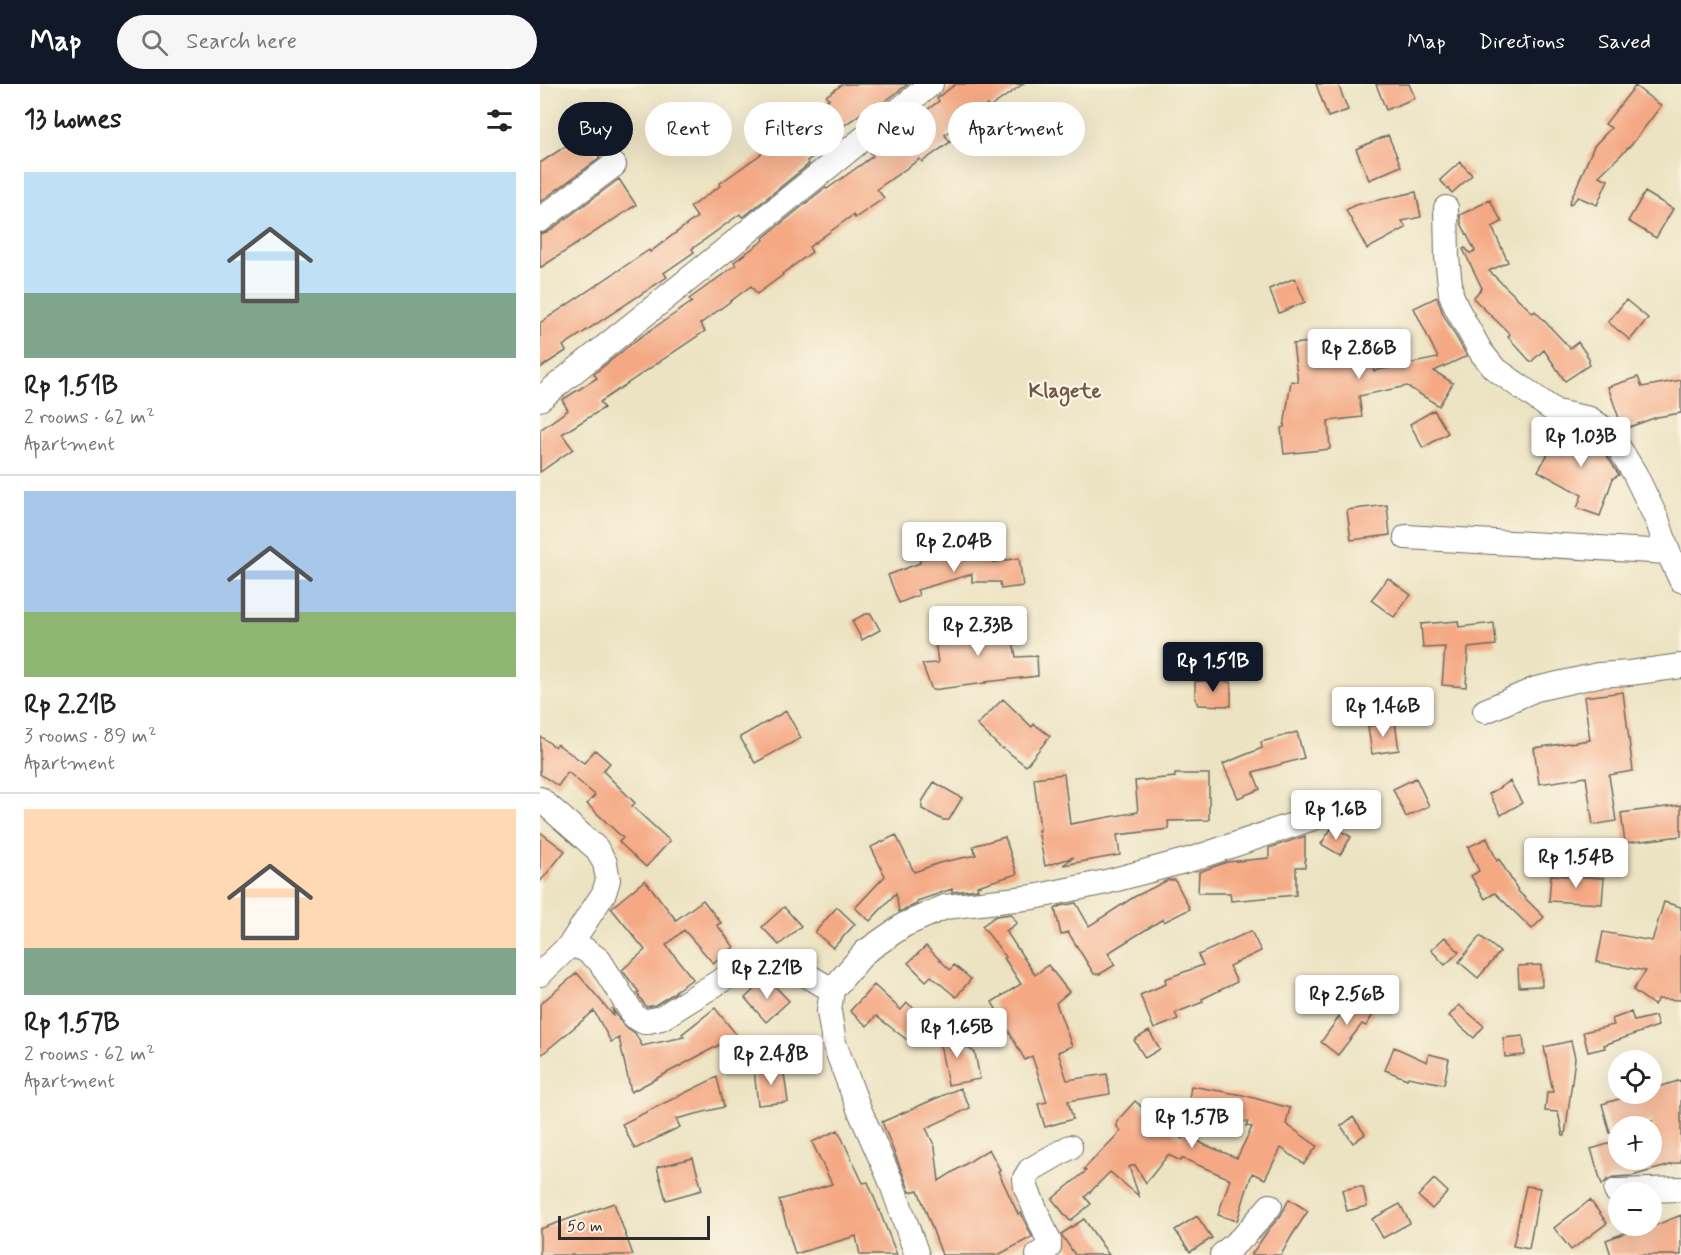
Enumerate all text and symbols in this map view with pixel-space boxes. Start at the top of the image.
search box [117,15,537,69]
text: Map [30,24,81,61]
icon: search [138,26,171,59]
text: Search here [186,28,297,56]
text: Map [1407,28,1446,56]
text: Directions [1479,28,1565,56]
text: Saved [1598,28,1651,56]
chip: Buy [558,102,633,156]
chip: Rent [645,102,732,156]
chip: Filters [744,102,844,156]
chip: New [856,102,936,156]
chip: Apartment [948,102,1085,156]
text: 13 homes [24,103,122,137]
icon: filters [483,104,516,137]
icon: home [216,211,324,319]
pin: Rp 2.86B [1297,329,1421,380]
text: Rp 2.86B [1322,335,1396,362]
text: Rp 1.51B [24,370,118,404]
district label: Klagete [1029,377,1102,407]
text: 2 rooms · 62 m² [24,404,155,431]
pin: Rp 1.03B [1519,417,1643,468]
text: Rp 1.03B [1545,423,1617,450]
text: Apartment [24,431,115,458]
pin: Rp 2.04B [892,522,1016,573]
text: Rp 2.04B [916,528,992,555]
icon: home [216,530,324,638]
pin: Rp 2.33B [916,606,1040,657]
text: Rp 2.33B [943,612,1013,639]
pin: Rp 1.51B [1151,642,1275,693]
text: Rp 1.51B [1177,648,1249,675]
pin: Rp 1.46B [1321,687,1445,738]
text: Rp 2.21B [24,689,116,723]
text: Rp 1.46B [1346,693,1420,720]
text: 3 rooms · 89 m² [24,723,157,750]
text: Apartment [24,750,115,777]
pin: Rp 1.6B [1281,790,1391,841]
text: Rp 1.6B [1305,796,1367,823]
pin: Rp 1.54B [1514,838,1638,889]
text: Rp 1.54B [1538,844,1614,871]
icon: home [216,848,324,956]
pin: Rp 2.21B [705,949,829,1000]
text: Rp 2.21B [732,955,802,982]
pin: Rp 2.56B [1285,975,1409,1026]
text: Rp 2.56B [1309,981,1385,1008]
text: Rp 1.57B [24,1007,120,1041]
pin: Rp 1.65B [895,1008,1019,1059]
text: Rp 1.65B [921,1014,993,1041]
pin: Rp 2.48B [709,1035,833,1086]
text: 2 rooms · 62 m² [24,1041,155,1068]
text: Rp 2.48B [733,1041,809,1068]
map controls [1608,1050,1662,1236]
button: locate [1608,1050,1662,1104]
text: Apartment [24,1068,115,1095]
pin: Rp 1.57B [1130,1098,1254,1149]
text: Rp 1.57B [1155,1104,1229,1131]
button: + [1608,1116,1662,1170]
button: − [1608,1182,1662,1236]
scale bar [558,1213,710,1240]
text: 50 m [567,1216,603,1237]

